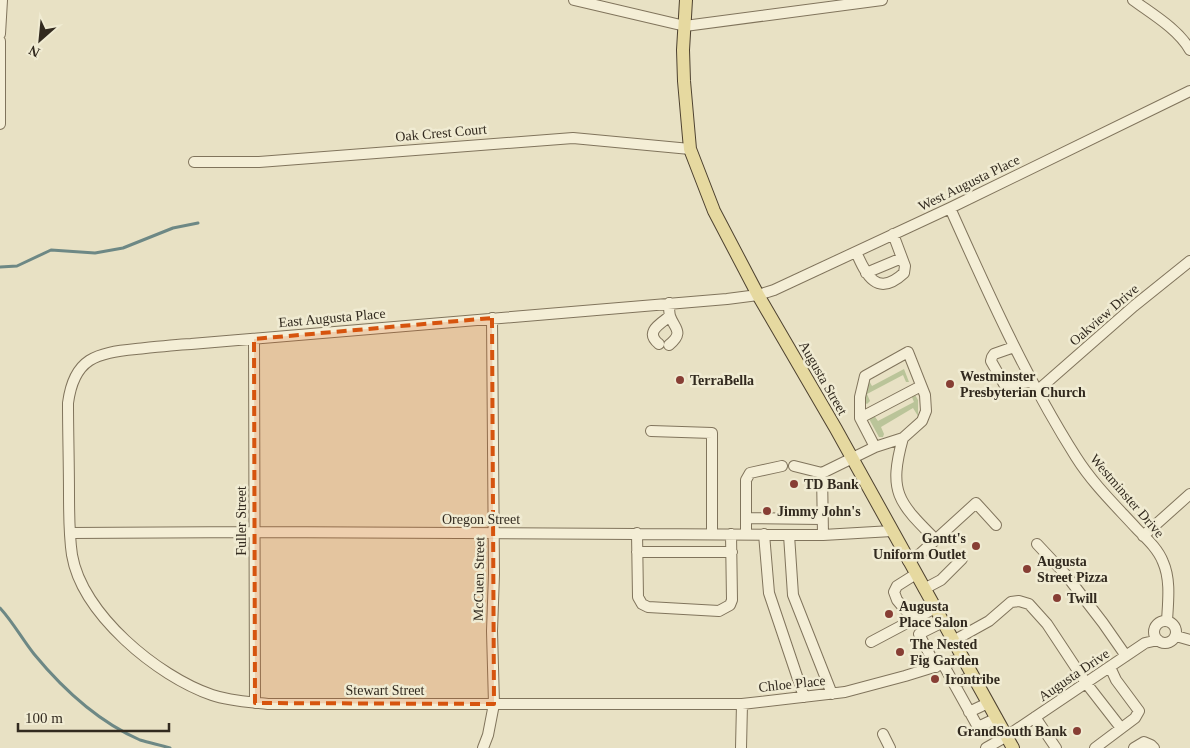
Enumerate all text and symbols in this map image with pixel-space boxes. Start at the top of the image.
north arrow [15,15,65,65]
text: N [26,42,42,60]
street label: Oak Crest Court [395,122,487,144]
street label: West Augusta Place [916,152,1022,214]
street label: Oakview Drive [1067,281,1141,349]
street label: East Augusta Place [278,306,386,330]
street label: Augusta Street [796,338,850,418]
place label: Westminster Presbyterian Church [960,369,1086,400]
place label: TerraBella [690,373,754,388]
marker: TerraBella [674,374,686,386]
marker: Westminster Presbyterian Church [944,378,956,390]
street label: Westminster Drive [1087,451,1167,541]
place label: TD Bank [804,477,859,492]
marker: TD Bank [788,478,800,490]
street label: Fuller Street [234,486,249,556]
place label: Jimmy John's [777,504,861,519]
marker: Jimmy John's [761,505,773,517]
street label: Oregon Street [442,512,520,527]
place label: Gantt's Uniform Outlet [873,531,967,562]
street label: McCuen Street [471,537,487,621]
marker: Gantt's Uniform Outlet [970,540,982,552]
place label: Augusta Street Pizza [1037,554,1108,585]
marker: Augusta Street Pizza [1021,563,1033,575]
place label: Twill [1067,591,1097,606]
marker: Twill [1051,592,1063,604]
place label: Augusta Place Salon [899,599,968,630]
marker: Augusta Place Salon [883,608,895,620]
place label: The Nested Fig Garden [910,637,979,668]
marker: The Nested Fig Garden [894,646,906,658]
street label: Augusta Drive [1036,646,1112,704]
place label: Irontribe [945,672,1000,687]
street label: Chloe Place [758,673,826,695]
marker: Irontribe [929,673,941,685]
street label: Stewart Street [346,683,425,698]
scale bar [18,700,169,732]
text: 100 m [25,710,63,726]
place label: GrandSouth Bank [957,724,1067,739]
marker: GrandSouth Bank [1071,725,1083,737]

